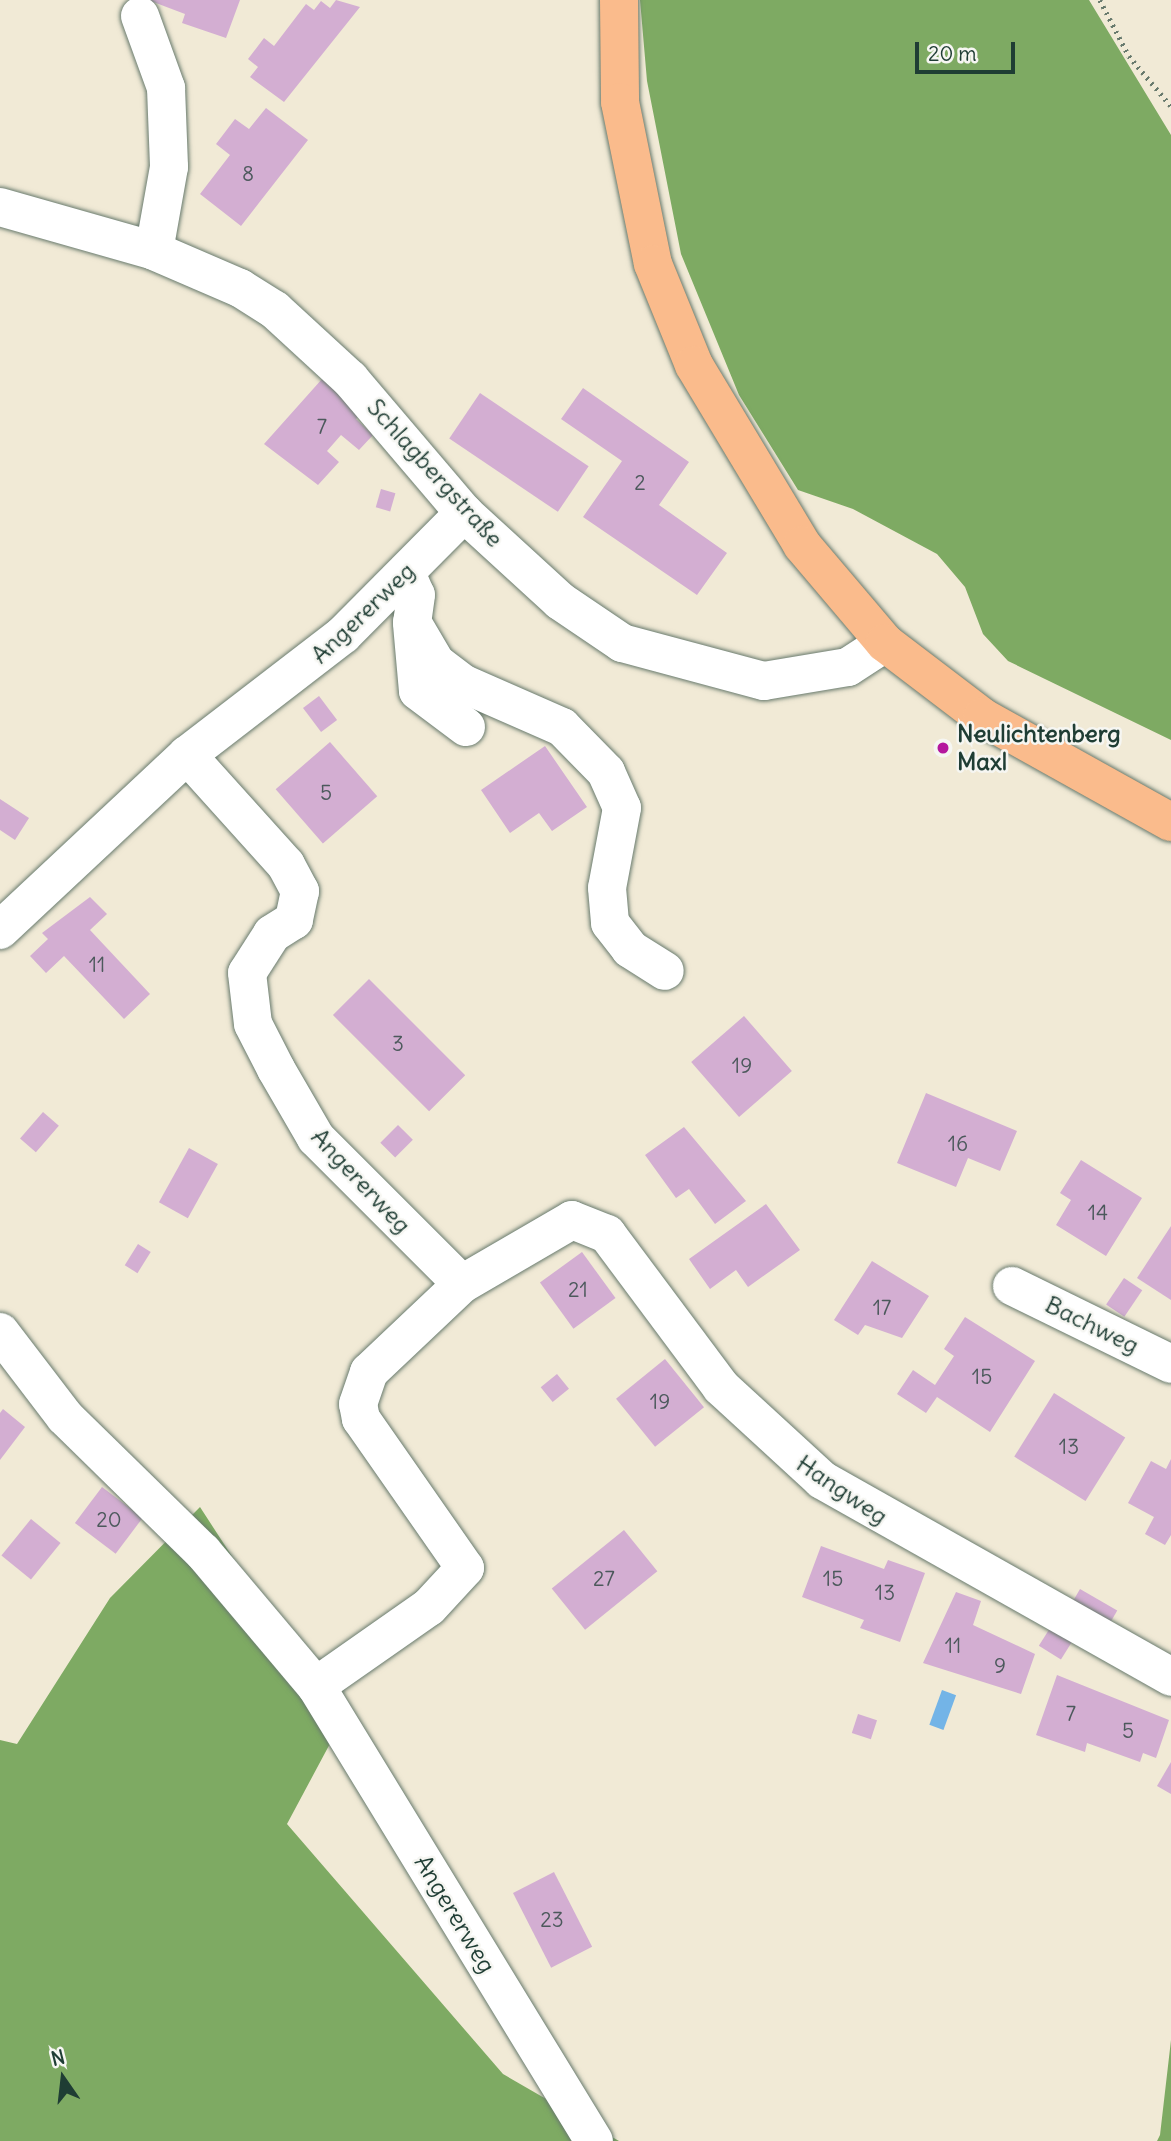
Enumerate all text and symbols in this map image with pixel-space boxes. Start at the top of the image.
scale bar [919,28,1019,72]
text: 20 m [928,40,977,67]
house number: 8 [242,161,254,187]
street label: Schlagbergstraße [361,393,509,553]
house number: 7 [317,414,327,440]
house number: 2 [634,470,646,496]
street label: Angererweg [305,557,421,669]
place label: Neulichtenberg Maxl [957,720,1121,776]
marker: Neulichtenberg Maxl [935,740,951,756]
house number: 5 [320,780,332,806]
house number: 11 [89,952,105,978]
house number: 3 [392,1031,404,1057]
house number: 19 [732,1053,752,1079]
street label: Angererweg [305,1123,417,1239]
house number: 16 [948,1131,968,1157]
house number: 14 [1088,1200,1108,1226]
house number: 21 [568,1277,588,1303]
street label: Bachweg [1041,1290,1143,1360]
house number: 17 [873,1295,891,1321]
house number: 15 [972,1364,992,1390]
house number: 19 [650,1389,670,1415]
house number: 13 [1059,1434,1079,1460]
street label: Hangweg [791,1449,893,1531]
house number: 20 [96,1507,122,1533]
house number: 27 [593,1566,615,1592]
house number: 15 [823,1566,843,1592]
house number: 13 [875,1580,895,1606]
house number: 11 [945,1633,961,1659]
house number: 9 [994,1653,1006,1679]
house number: 7 [1066,1701,1076,1727]
house number: 5 [1122,1718,1134,1744]
street label: Angererweg [409,1850,501,1978]
house number: 23 [540,1907,564,1933]
north arrow [28,2043,98,2113]
text: N [49,2044,67,2071]

